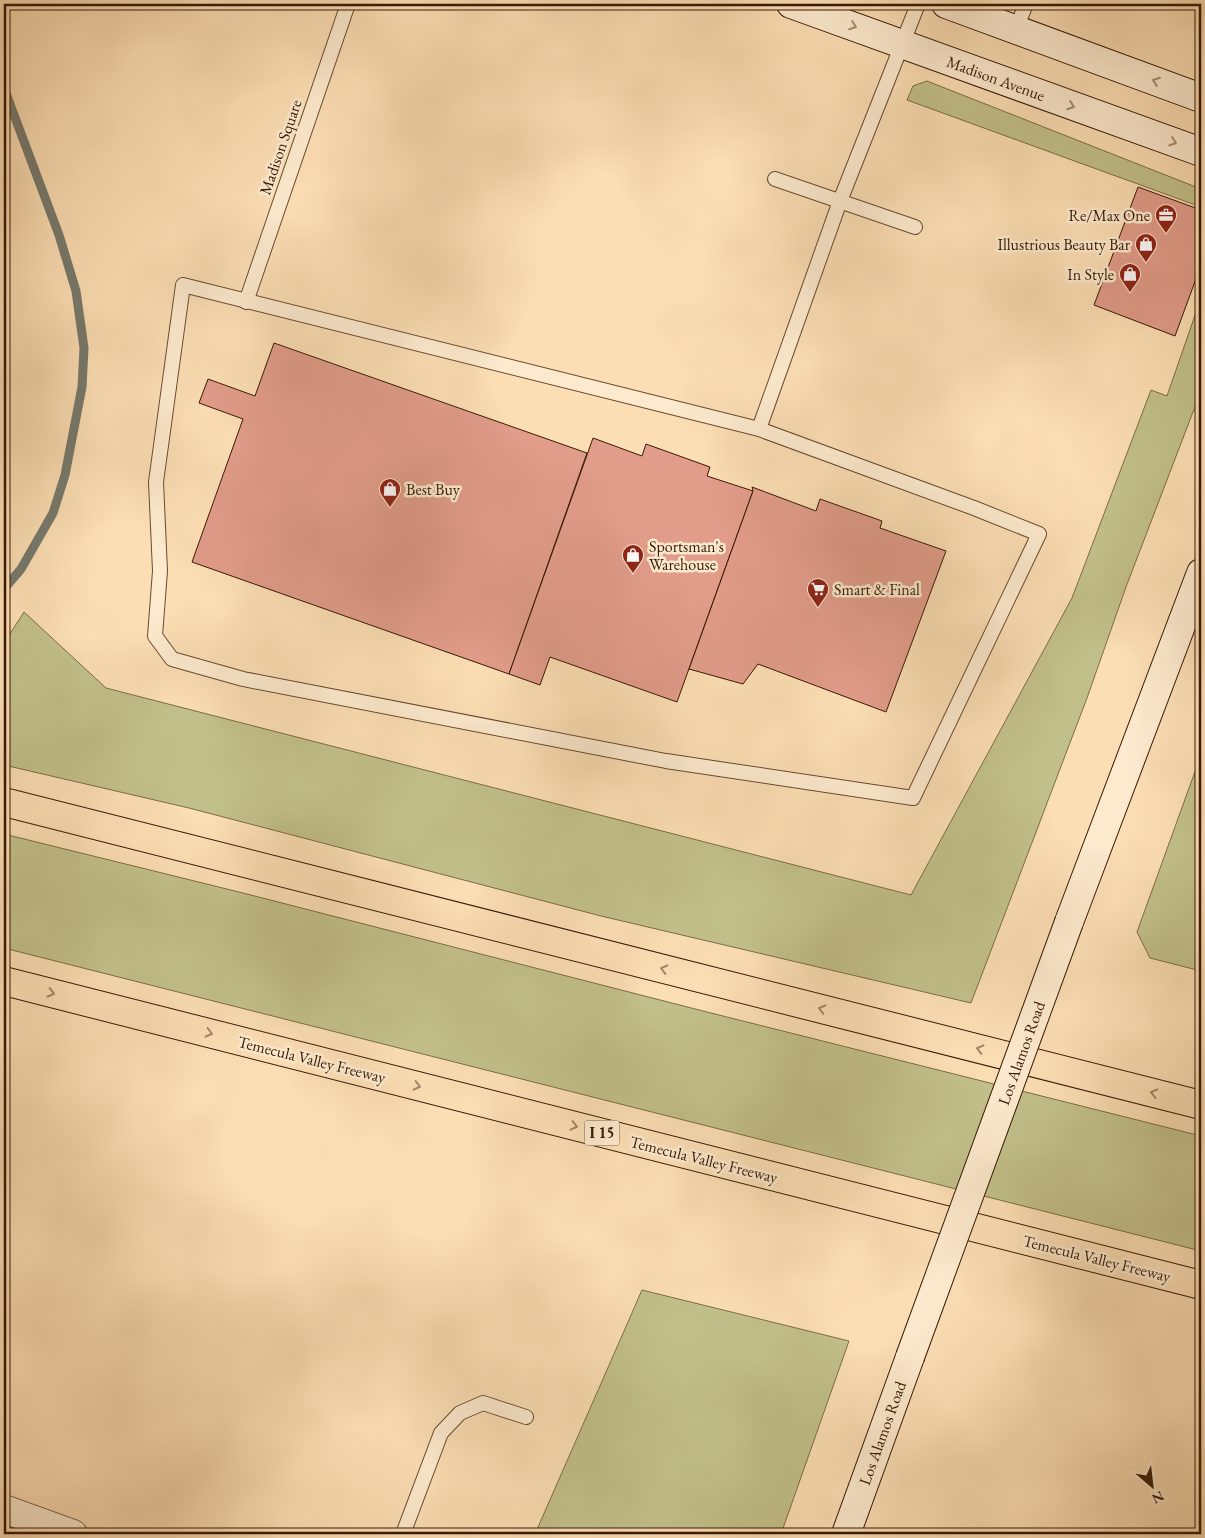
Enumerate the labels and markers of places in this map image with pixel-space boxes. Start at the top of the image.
office icon: Re/Max One [1154,203,1178,234]
place label: Re/Max One [1069,205,1150,226]
shop icon: Illustrious Beauty Bar [1134,232,1158,263]
place label: Illustrious Beauty Bar [997,234,1131,255]
shop icon: In Style [1118,262,1142,293]
place label: In Style [1067,264,1114,285]
shop icon: Best Buy [378,477,402,508]
place label: Best Buy [406,479,461,500]
place label: Sportsman's Warehouse [649,536,724,575]
shop icon: Sportsman's Warehouse [621,543,645,574]
supermarket icon: Smart & Final [806,577,830,608]
place label: Smart & Final [834,579,920,600]

